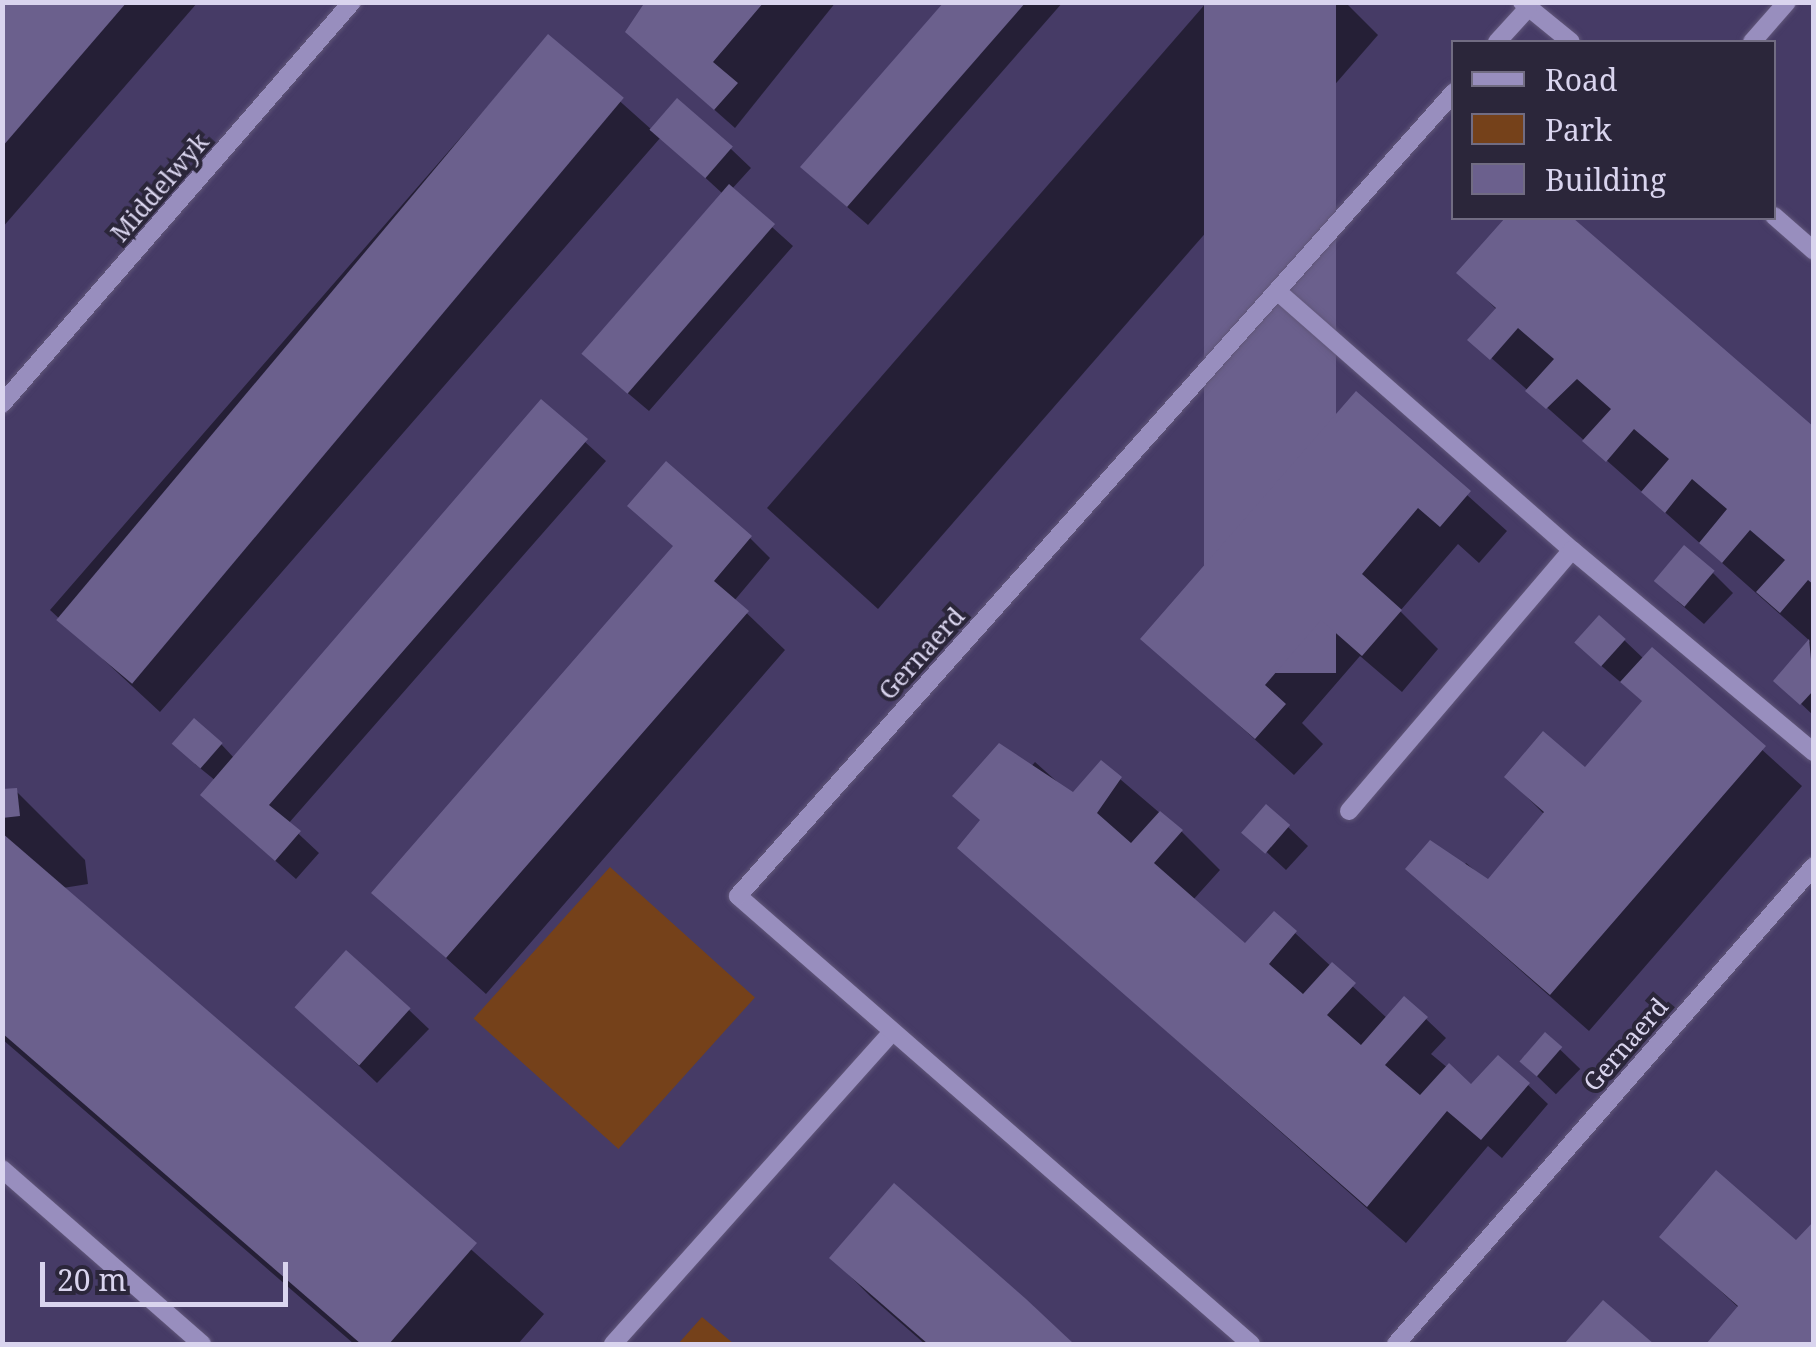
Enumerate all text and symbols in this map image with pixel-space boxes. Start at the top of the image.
legend [1451,40,1776,220]
text: Road [1545,59,1617,100]
text: Park [1545,109,1612,150]
street label: Middelwyk [104,127,214,247]
text: Building [1545,159,1666,200]
street label: Gernaerd [872,601,970,705]
street label: Gernaerd [1576,991,1674,1097]
scale bar [45,1242,292,1304]
text: 20 m [57,1259,127,1300]

